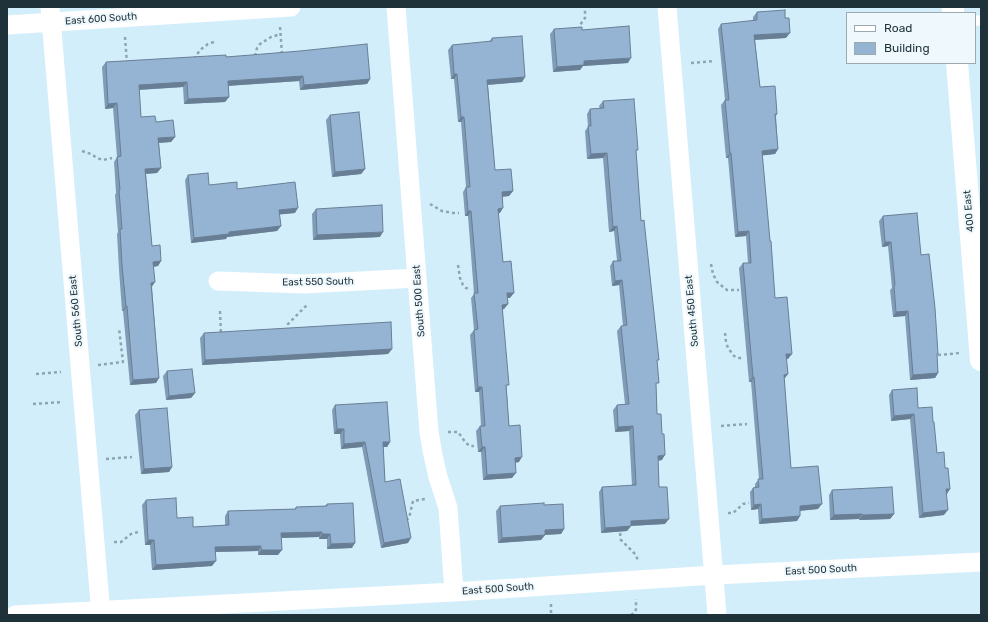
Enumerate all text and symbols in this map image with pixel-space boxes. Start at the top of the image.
street label: East 600 South [65,10,137,28]
legend [846,12,976,64]
text: Road [884,21,912,35]
text: Building [884,41,930,55]
street label: 400 East [961,190,977,232]
street label: South 500 East [410,265,428,337]
street label: South 560 East [67,275,85,347]
street label: East 550 South [282,275,354,289]
street label: South 450 East [683,275,701,347]
street label: East 500 South [785,562,857,578]
street label: East 500 South [462,580,534,598]

